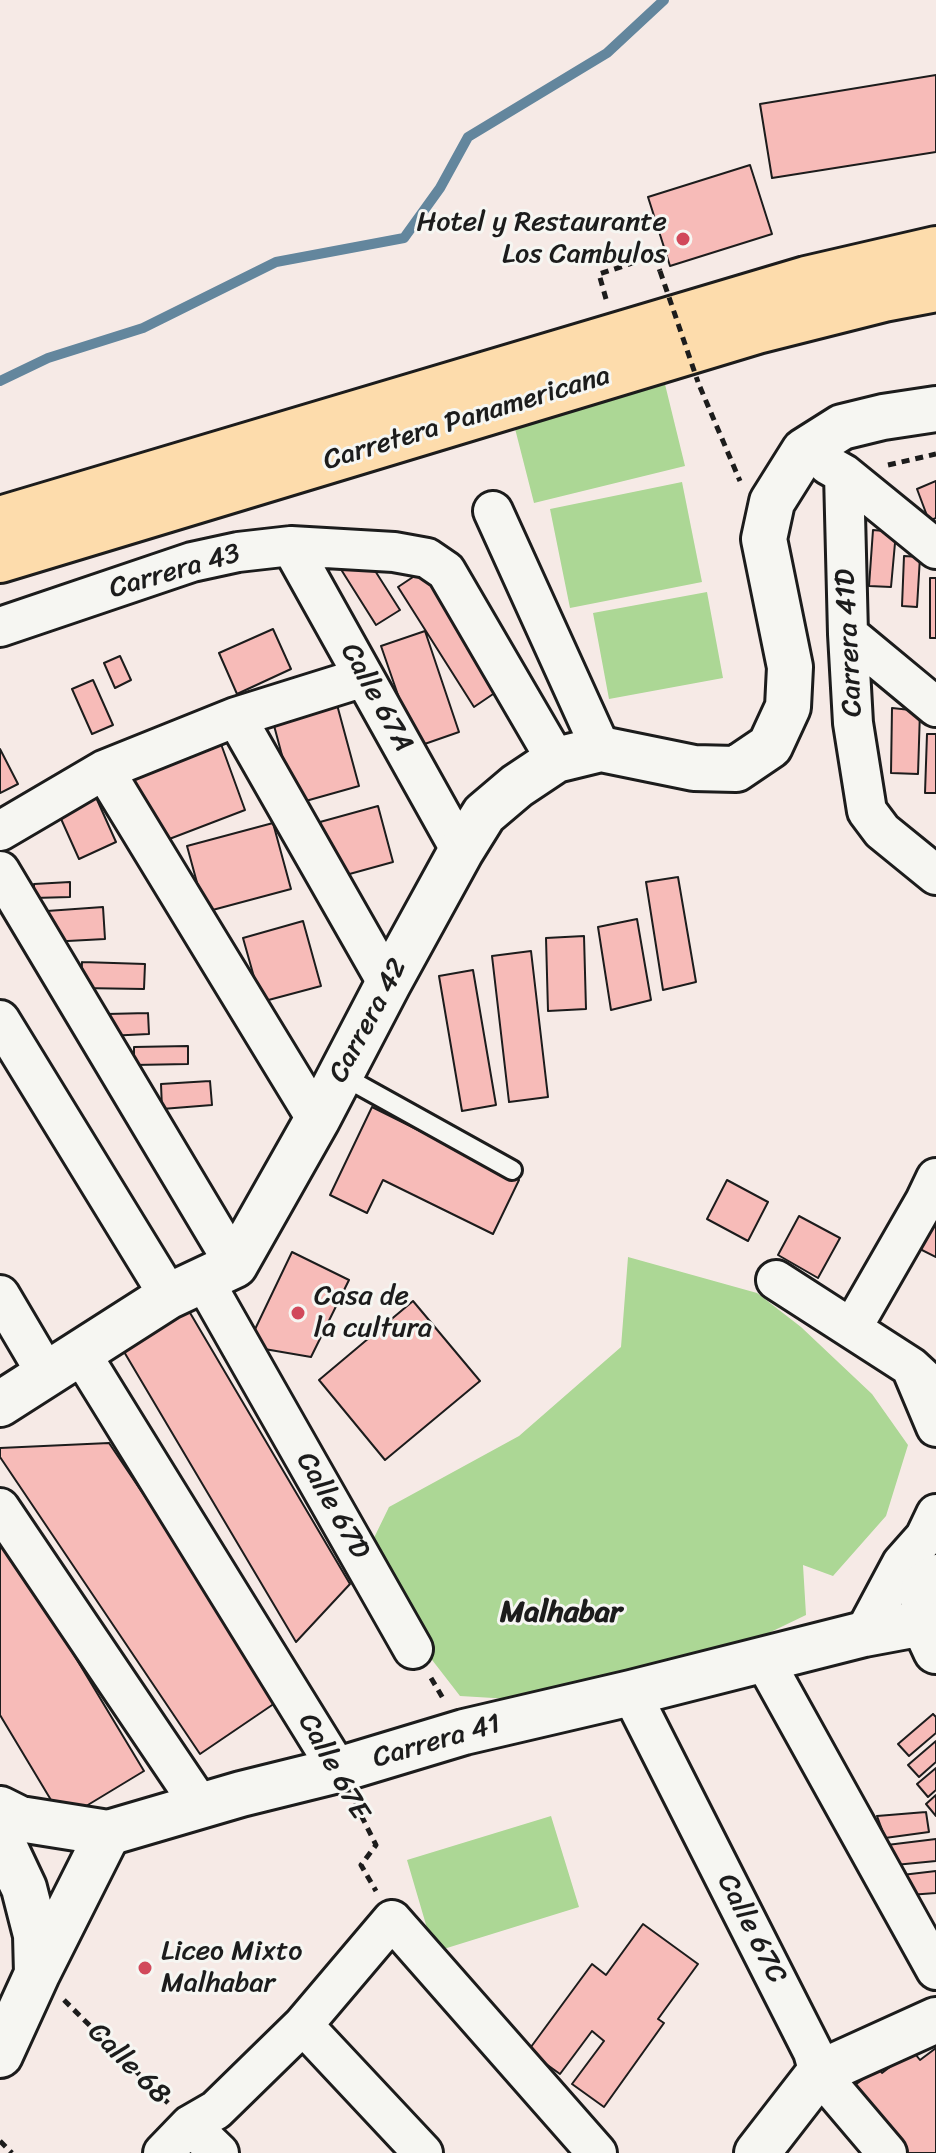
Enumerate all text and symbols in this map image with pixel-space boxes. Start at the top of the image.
place label: Hotel y Restaurante Los Cambulos [416,206,667,272]
marker: Hotel y Restaurante Los Cambulos [674,230,692,248]
street label: Carretera Panamericana [320,359,614,479]
street label: Carrera 43 [106,537,244,607]
street label: Carrera 41D [829,568,871,718]
street label: Calle 67A [332,638,420,758]
street label: Carrera 42 [322,953,416,1089]
place label: Casa de la cultura [314,1280,432,1346]
marker: Casa de la cultura [289,1304,307,1322]
street label: Calle 67D [288,1447,376,1565]
district label: Malhabar [500,1595,622,1631]
street label: Calle 67E [290,1708,376,1826]
street label: Carrera 41 [369,1708,505,1776]
street label: Calle 67C [709,1869,793,1989]
place label: Liceo Mixto Malhabar [161,1935,303,2001]
marker: Liceo Mixto Malhabar [136,1959,154,1977]
street label: Calle 68 [80,2016,176,2112]

